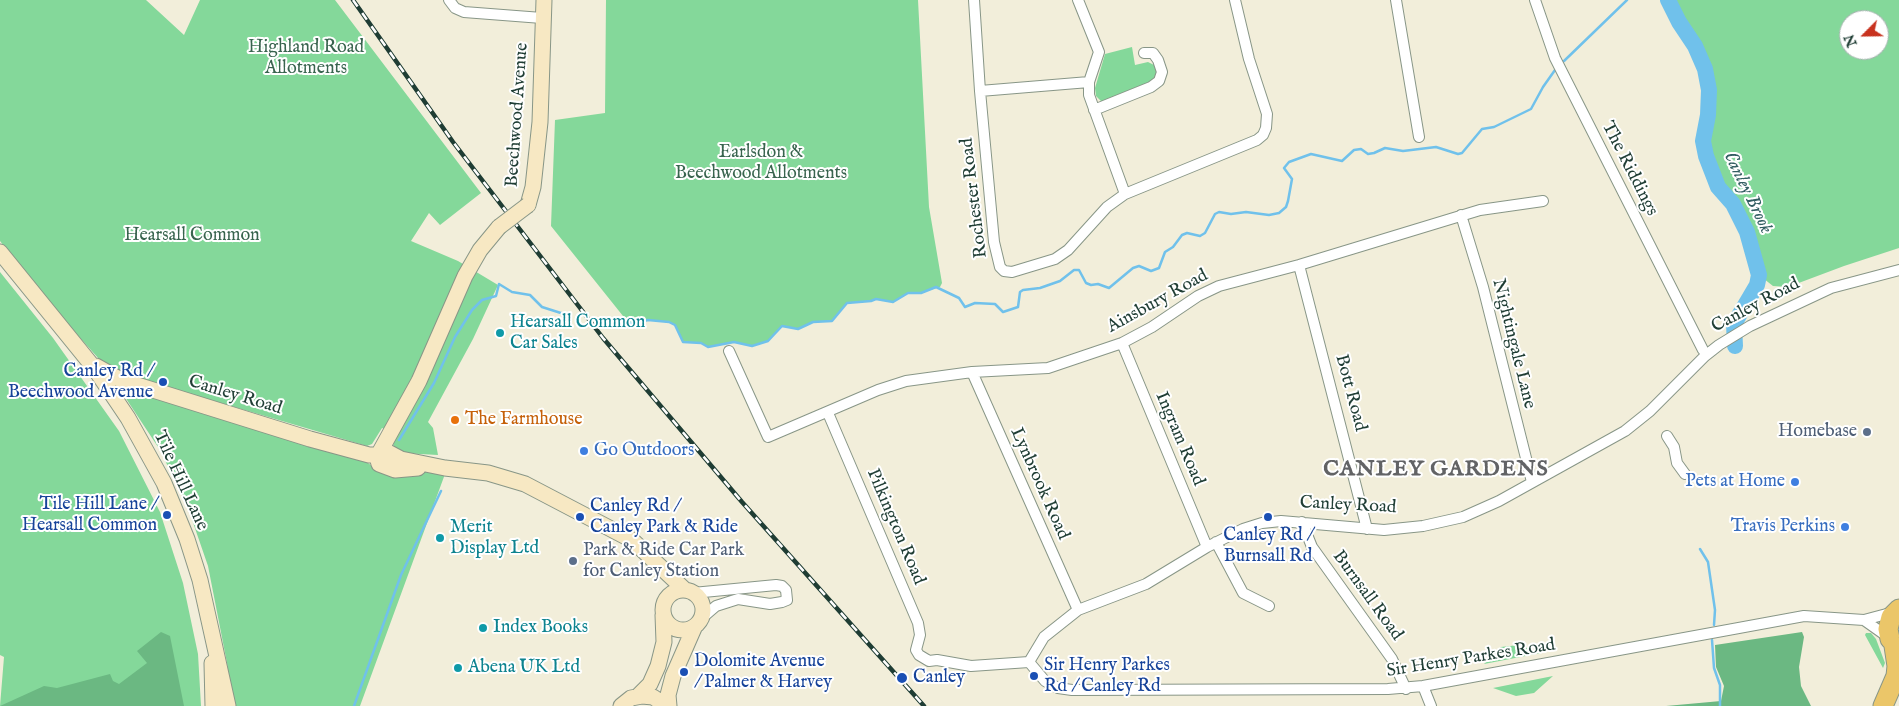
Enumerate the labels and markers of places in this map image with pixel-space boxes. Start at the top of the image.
place label: Hearsall Common Car Sales [510,312,645,354]
marker: Hearsall Common Car Sales [494,327,506,339]
place label: Canley Rd / Beechwood Avenue [8,361,153,404]
marker: Canley Rd / Beechwood Avenue [157,376,169,388]
place label: The Farmhouse [465,409,582,431]
marker: The Farmhouse [449,414,461,426]
place label: Homebase [1778,421,1857,443]
marker: Homebase [1861,426,1873,438]
place label: Go Outdoors [594,440,694,462]
marker: Go Outdoors [578,445,590,457]
place label: Pets at Home [1685,471,1785,493]
marker: Pets at Home [1789,476,1801,488]
place label: Tile Hill Lane / Hearsall Common [22,494,157,536]
place label: Canley Rd / Canley Park & Ride [590,496,738,538]
marker: Tile Hill Lane / Hearsall Common [161,509,173,521]
marker: Canley Rd / Canley Park & Ride [574,511,586,523]
marker: Canley Rd / Burnsall Rd [1262,511,1274,523]
place label: Travis Perkins [1731,516,1835,538]
place label: Merit Display Ltd [450,517,539,560]
marker: Travis Perkins [1839,521,1851,533]
place label: Canley Rd / Burnsall Rd [1223,525,1313,568]
marker: Merit Display Ltd [434,532,446,544]
place label: Park & Ride Car Park for Canley Station [583,540,744,582]
marker: Park & Ride Car Park for Canley Station [567,555,579,567]
place label: Index Books [493,617,588,639]
marker: Index Books [477,622,489,634]
place label: Dolomite Avenue / Palmer & Harvey [694,651,832,694]
place label: Sir Henry Parkes Rd / Canley Rd [1044,655,1170,698]
place label: Abena UK Ltd [468,657,580,679]
marker: Abena UK Ltd [452,662,464,674]
marker: Dolomite Avenue / Palmer & Harvey [678,666,690,678]
place label: Canley [913,667,965,689]
marker: Sir Henry Parkes Rd / Canley Rd [1028,670,1040,682]
marker: Canley [895,671,909,685]

